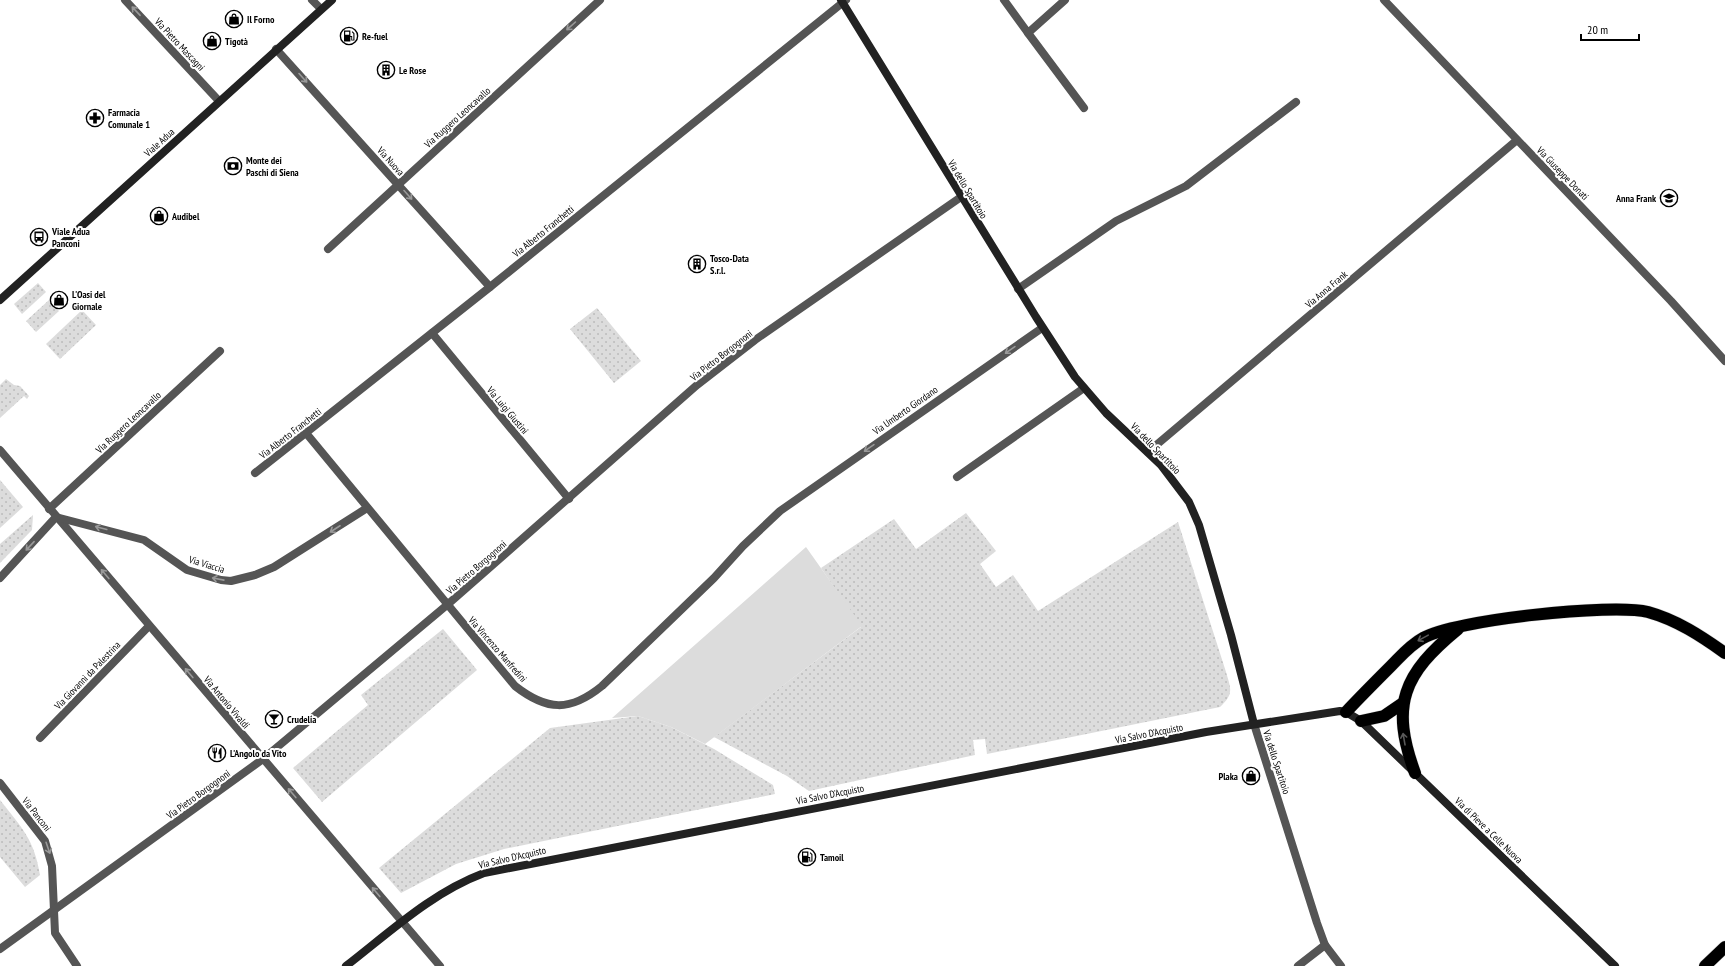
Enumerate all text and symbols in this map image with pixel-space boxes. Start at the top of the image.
one-way arrow [131,6,140,16]
shop icon: Il Forno [224,9,244,29]
place label: Il Forno [247,13,275,26]
street label: Via Pietro Mascagni [151,14,208,74]
scale bar [1581,16,1639,42]
one-way arrow [566,22,576,31]
text: 20 m [1587,22,1608,37]
fuel station icon: Re-fuel [339,26,359,46]
place label: Re-fuel [362,30,388,43]
shop icon: Tigotà [202,31,222,51]
place label: Tigotà [225,35,248,48]
building icon: Le Rose [376,60,396,80]
place label: Le Rose [399,64,426,77]
one-way arrow [298,73,307,83]
street label: Via Ruggero Leoncavallo [421,84,493,151]
place label: Farmacia Comunale 1 [108,106,150,131]
pharmacy icon: Farmacia Comunale 1 [85,108,105,128]
street label: Viale Adua [141,125,177,160]
street label: Via Nuova [374,143,407,179]
street label: Via Giuseppe Donati [1533,143,1592,203]
place label: Monte dei Paschi di Siena [246,154,299,179]
bank icon: Monte dei Paschi di Siena [223,156,243,176]
street label: Via dello Spartitoio [944,157,990,221]
school or university icon: Anna Frank [1659,188,1679,208]
one-way arrow [404,190,413,201]
place label: Anna Frank [1615,192,1657,205]
street label: Via Alberto Franchetti [509,203,577,261]
shop icon: Audibel [149,206,169,226]
place label: Audibel [171,210,200,223]
place label: Viale Adua Panconi [51,225,90,250]
bus stop icon: Viale Adua Panconi [29,227,49,247]
place label: Tosco-Data S.r.l. [710,252,749,277]
building icon: Tosco-Data S.r.l. [687,254,707,274]
street label: Via Anna Frank [1302,268,1350,312]
place label: L'Oasi del Giornale [72,288,106,313]
shop icon: L'Oasi del Giornale [49,290,69,310]
street label: Via Pietro Borgognoni [687,327,755,384]
one-way arrow [1005,346,1016,354]
street label: Via Luigi Giustini [483,383,531,437]
street label: Via Umberto Giordano [869,383,940,438]
street label: Via Ruggero Leoncavallo [92,389,164,457]
street label: Via Alberto Franchetti [256,405,324,462]
street label: Via dello Spartitoio [1127,419,1183,477]
one-way arrow [864,444,875,452]
one-way arrow [94,524,107,531]
one-way arrow [329,526,341,534]
street label: Via Pietro Borgognoni [443,538,509,598]
one-way arrow [25,541,35,551]
street label: Via Viaccia [186,553,226,576]
one-way arrow [100,569,109,579]
one-way arrow [212,575,225,583]
street label: Via Vincenzo Manfredini [465,613,530,685]
one-way arrow [1417,635,1429,642]
street label: Via Giovanni da Palestrina [51,639,123,713]
one-way arrow [185,668,194,678]
street label: Via Antonio Vivaldi [200,672,252,731]
bar icon: Crudelia [264,709,284,729]
place label: Crudelia [287,713,316,726]
street label: Via Salvo D'Acquisto [1113,721,1184,747]
street label: Via dello Spartitoio [1260,728,1293,796]
one-way arrow [1400,733,1408,746]
restaurant icon: L'Angolo da Vito [207,743,227,763]
place label: L'Angolo da Vito [230,747,287,760]
shop icon: Plaka [1241,766,1261,786]
street label: Via Pietro Borgognoni [163,767,233,822]
place label: Plaka [1218,770,1238,783]
street label: Via Salvo D'Acquisto [794,782,865,808]
one-way arrow [287,788,296,798]
street label: Via Panconi [19,794,54,834]
street label: Via di Pieve a Celle Nuova [1451,794,1525,866]
one-way arrow [45,841,52,854]
street label: Via Salvo D'Acquisto [476,843,547,872]
fuel station icon: Tamoil [797,847,817,867]
place label: Tamoil [820,851,844,864]
one-way arrow [371,887,380,897]

